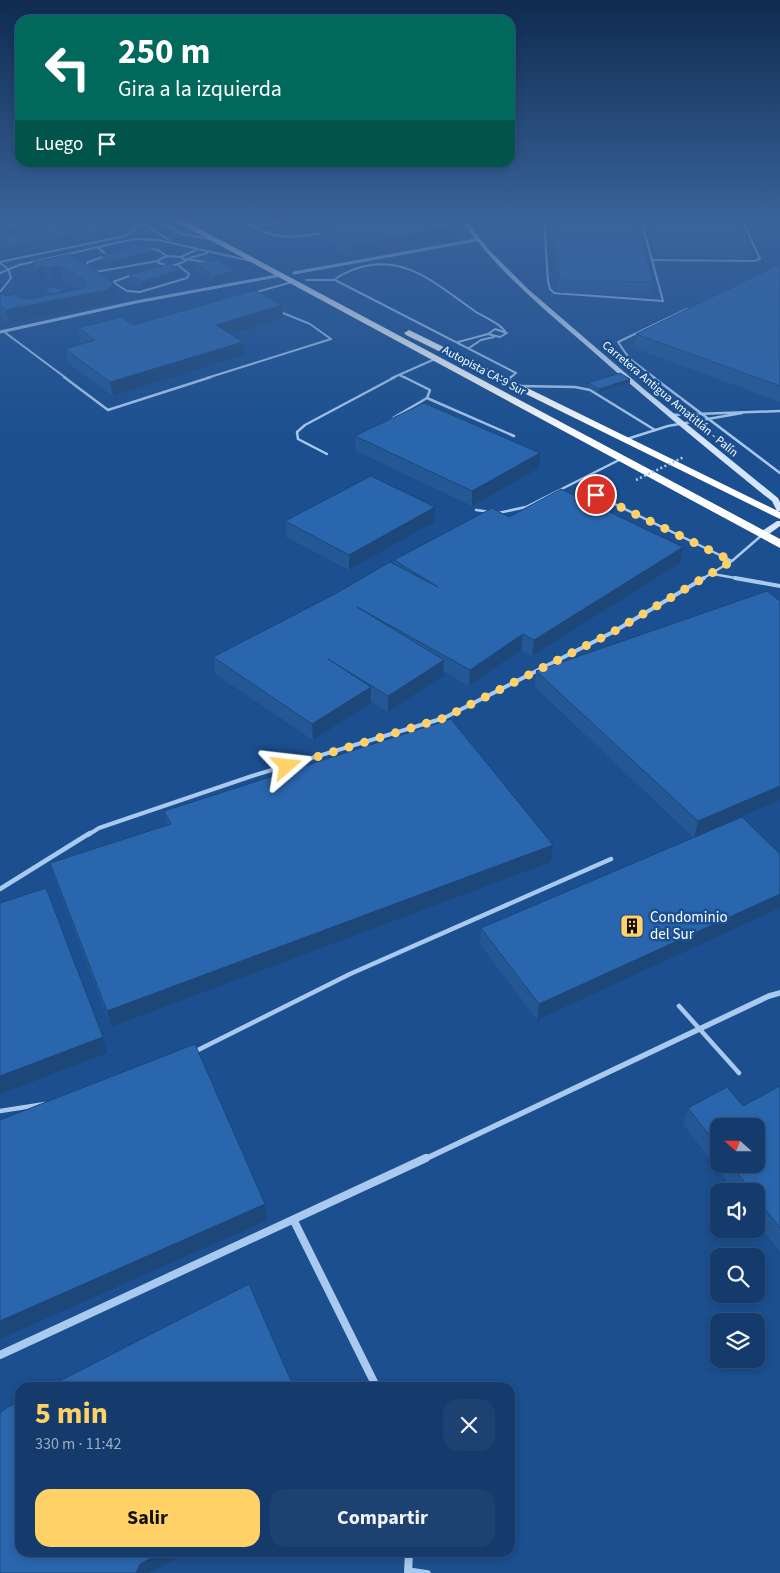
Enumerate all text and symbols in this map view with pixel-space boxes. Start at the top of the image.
text: 250 m [118,27,210,77]
icon: left [35,35,100,100]
text: Gira a la izquierda [118,73,282,105]
icon: arrive [93,130,121,158]
text: Luego [35,131,83,158]
street label: Carretera Antigua Amatitlán - Palín [598,337,742,461]
street label: Autopista CA-9 Sur [439,342,530,401]
pin [575,474,617,516]
icon: arrive [582,481,610,509]
position arrow [260,739,312,791]
place label: Condominio del Sur [650,907,728,945]
building icon: Condominio del Sur [619,913,645,939]
north arrow [710,1118,765,1172]
map controls [710,1118,765,1368]
button: sound [710,1183,765,1238]
button: search [710,1248,765,1303]
button: layers [710,1313,765,1368]
text: 5 min [35,1392,108,1435]
button: close [443,1399,495,1451]
text: 330 m · 11:42 [35,1433,122,1455]
button: Salir [35,1489,260,1547]
button: Compartir [270,1489,495,1547]

